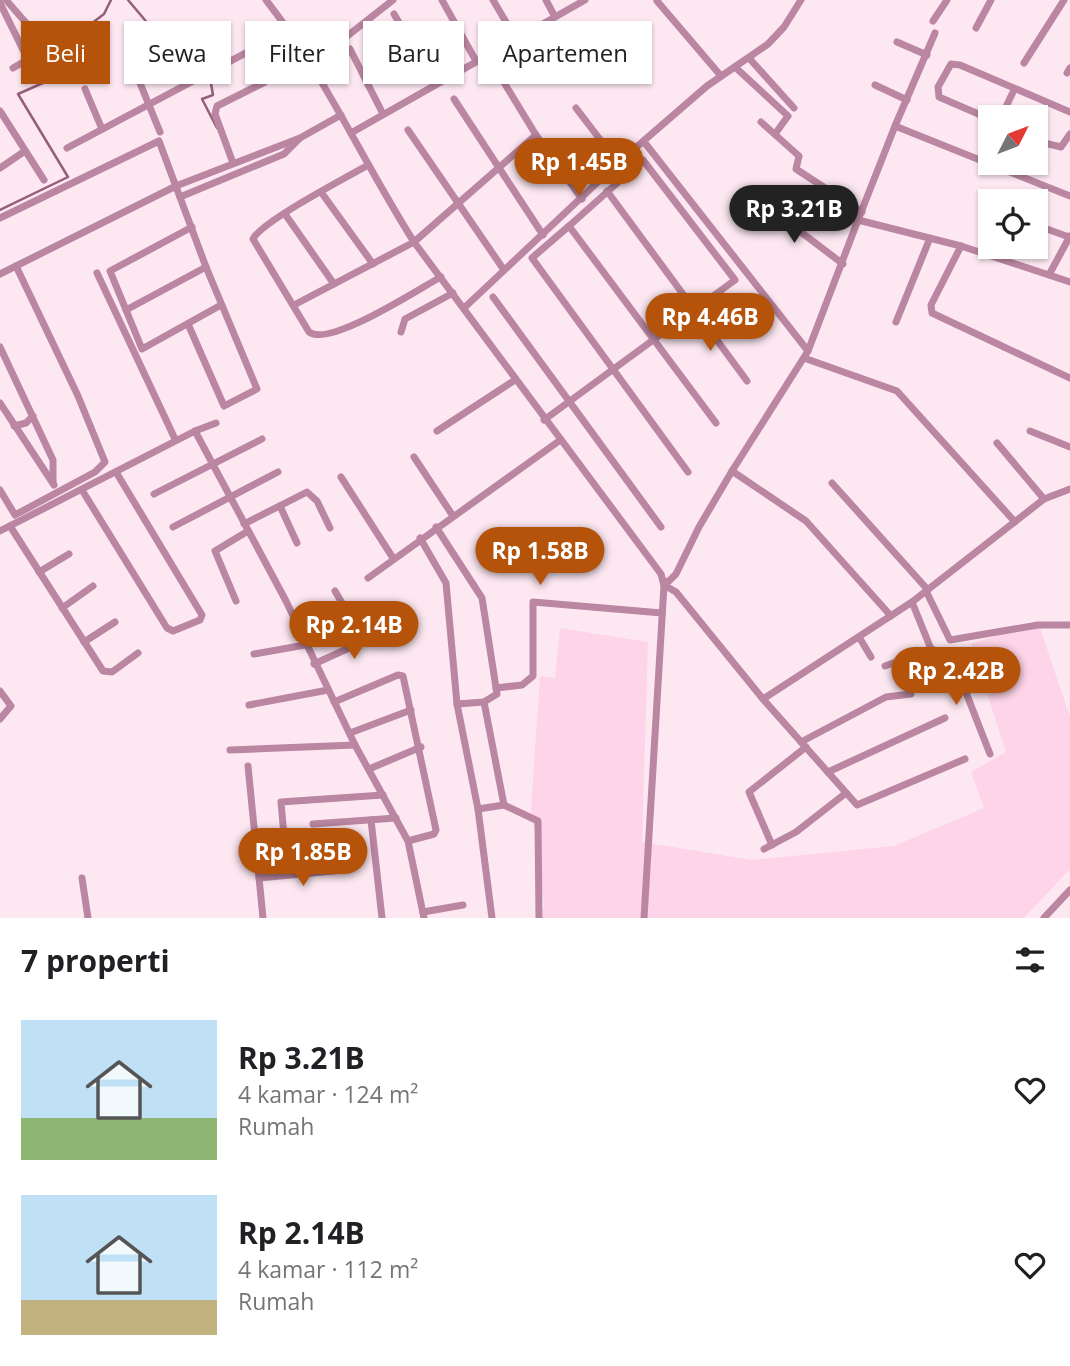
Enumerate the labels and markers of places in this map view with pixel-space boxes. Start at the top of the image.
pin: Rp 1.45B [507,138,651,198]
pin: Rp 3.21B [722,186,866,245]
pin: Rp 4.46B [638,294,782,353]
pin: Rp 1.58B [468,528,612,587]
pin: Rp 2.14B [282,602,426,661]
pin: Rp 2.42B [884,648,1028,707]
pin: Rp 1.85B [231,828,375,888]

